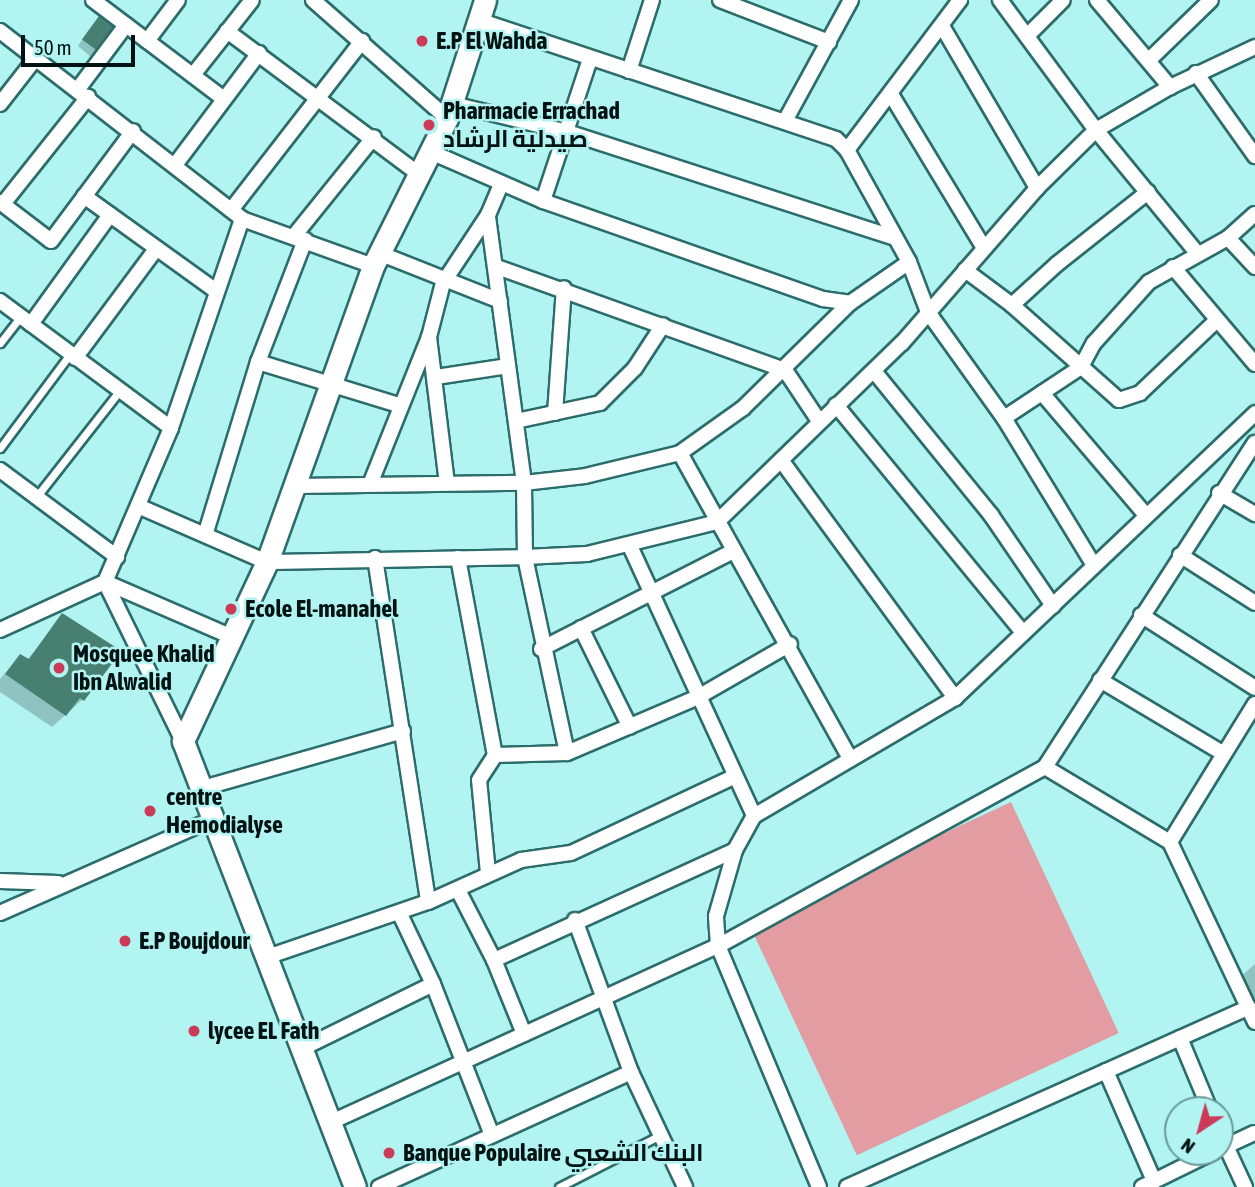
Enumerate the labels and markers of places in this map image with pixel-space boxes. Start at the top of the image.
place label: E.P El Wahda [436,27,547,55]
marker: E.P El Wahda [414,33,430,49]
place label: Pharmacie Errachad صيدلية الرشاد [443,97,620,153]
marker: Pharmacie Errachad صيدلية الرشاد [421,117,437,133]
place label: Ecole El-manahel [245,595,398,623]
marker: Ecole El-manahel [223,601,239,617]
place label: Mosquee Khalid Ibn Alwalid [73,640,215,696]
marker: Mosquee Khalid Ibn Alwalid [51,660,67,676]
place label: centre Hemodialyse [166,783,283,839]
marker: centre Hemodialyse [140,801,160,821]
place label: E.P Boujdour [139,927,250,955]
marker: E.P Boujdour [117,933,133,949]
place label: lycee EL Fath [208,1017,319,1045]
marker: lycee EL Fath [186,1023,202,1039]
place label: Banque Populaire البنك الشعبي [403,1139,704,1167]
marker: Banque Populaire البنك الشعبي [381,1145,397,1161]

